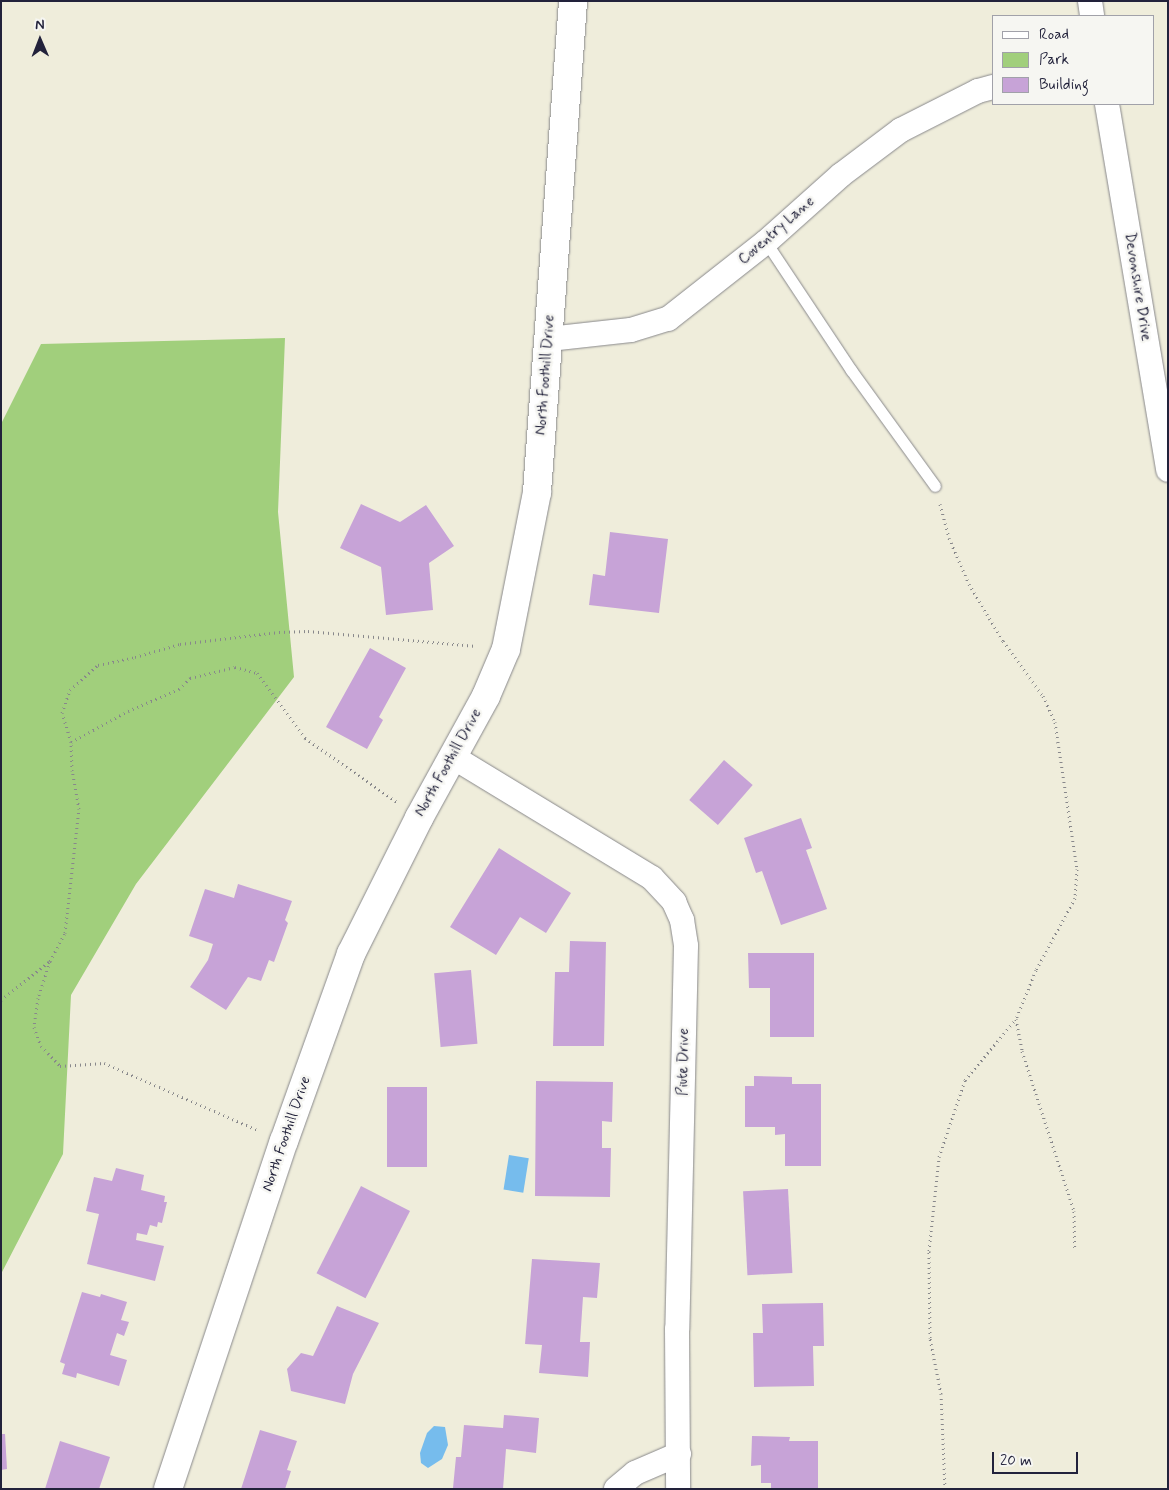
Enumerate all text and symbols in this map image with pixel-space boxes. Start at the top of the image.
north arrow [15,15,65,65]
legend [992,15,1154,105]
text: N [35,16,45,34]
text: Road [1039,25,1069,45]
text: Park [1039,50,1069,70]
text: Building [1039,75,1089,95]
street label: Coventry Lane [736,194,818,268]
street label: Devonshire Drive [1120,232,1154,342]
street label: North Foothill Drive [533,315,559,435]
street label: North Foothill Drive [412,706,486,820]
street label: Piute Drive [674,1029,694,1095]
street label: North Foothill Drive [259,1075,315,1193]
scale bar [994,1442,1080,1474]
text: 20 m [1000,1451,1032,1471]

